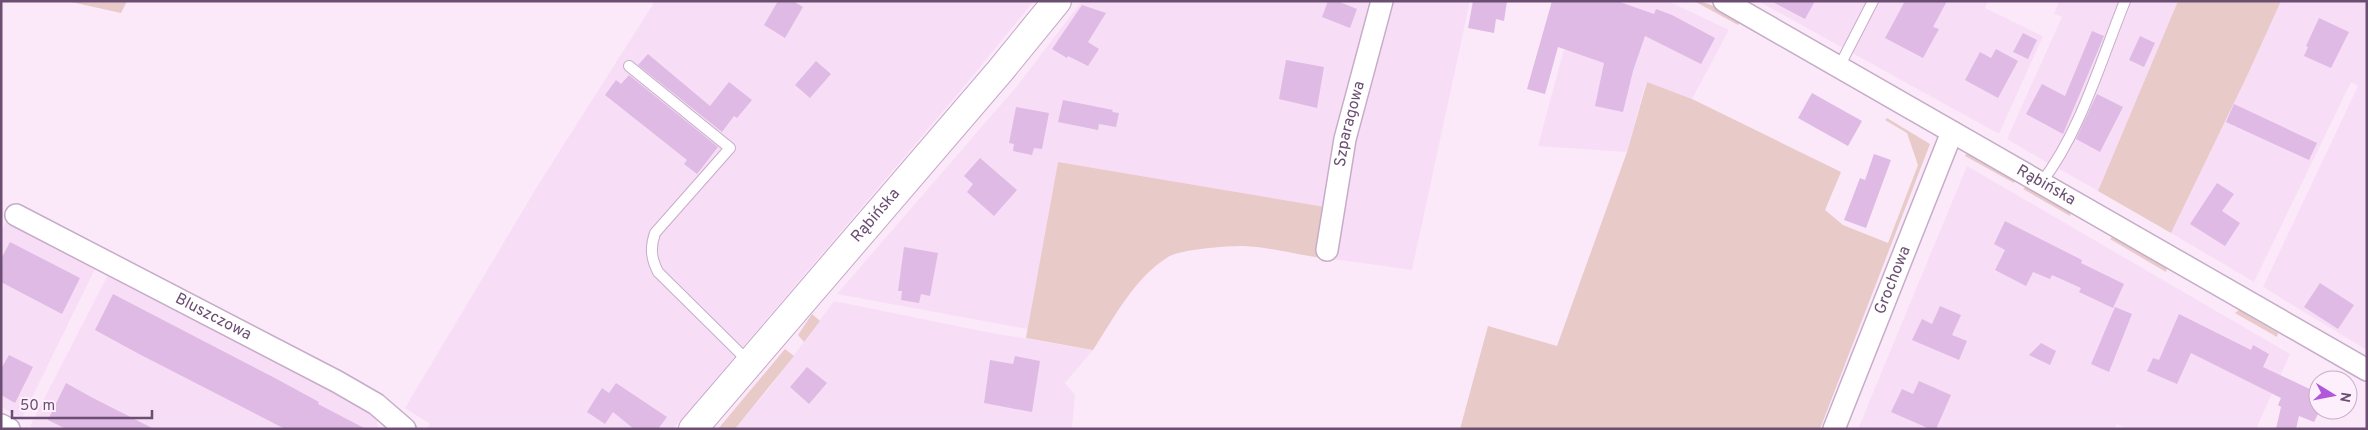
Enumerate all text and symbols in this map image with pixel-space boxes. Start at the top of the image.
street label: Szparagowa [1331,79,1370,168]
street label: Rąbińska [2013,161,2079,211]
street label: Rąbińska [847,184,905,247]
street label: Grochowa [1871,243,1916,317]
street label: Bluszczowa [172,289,255,345]
north arrow [2308,370,2358,420]
scale bar [12,388,152,420]
text: N [2335,391,2354,403]
text: 50 m [20,397,55,416]

